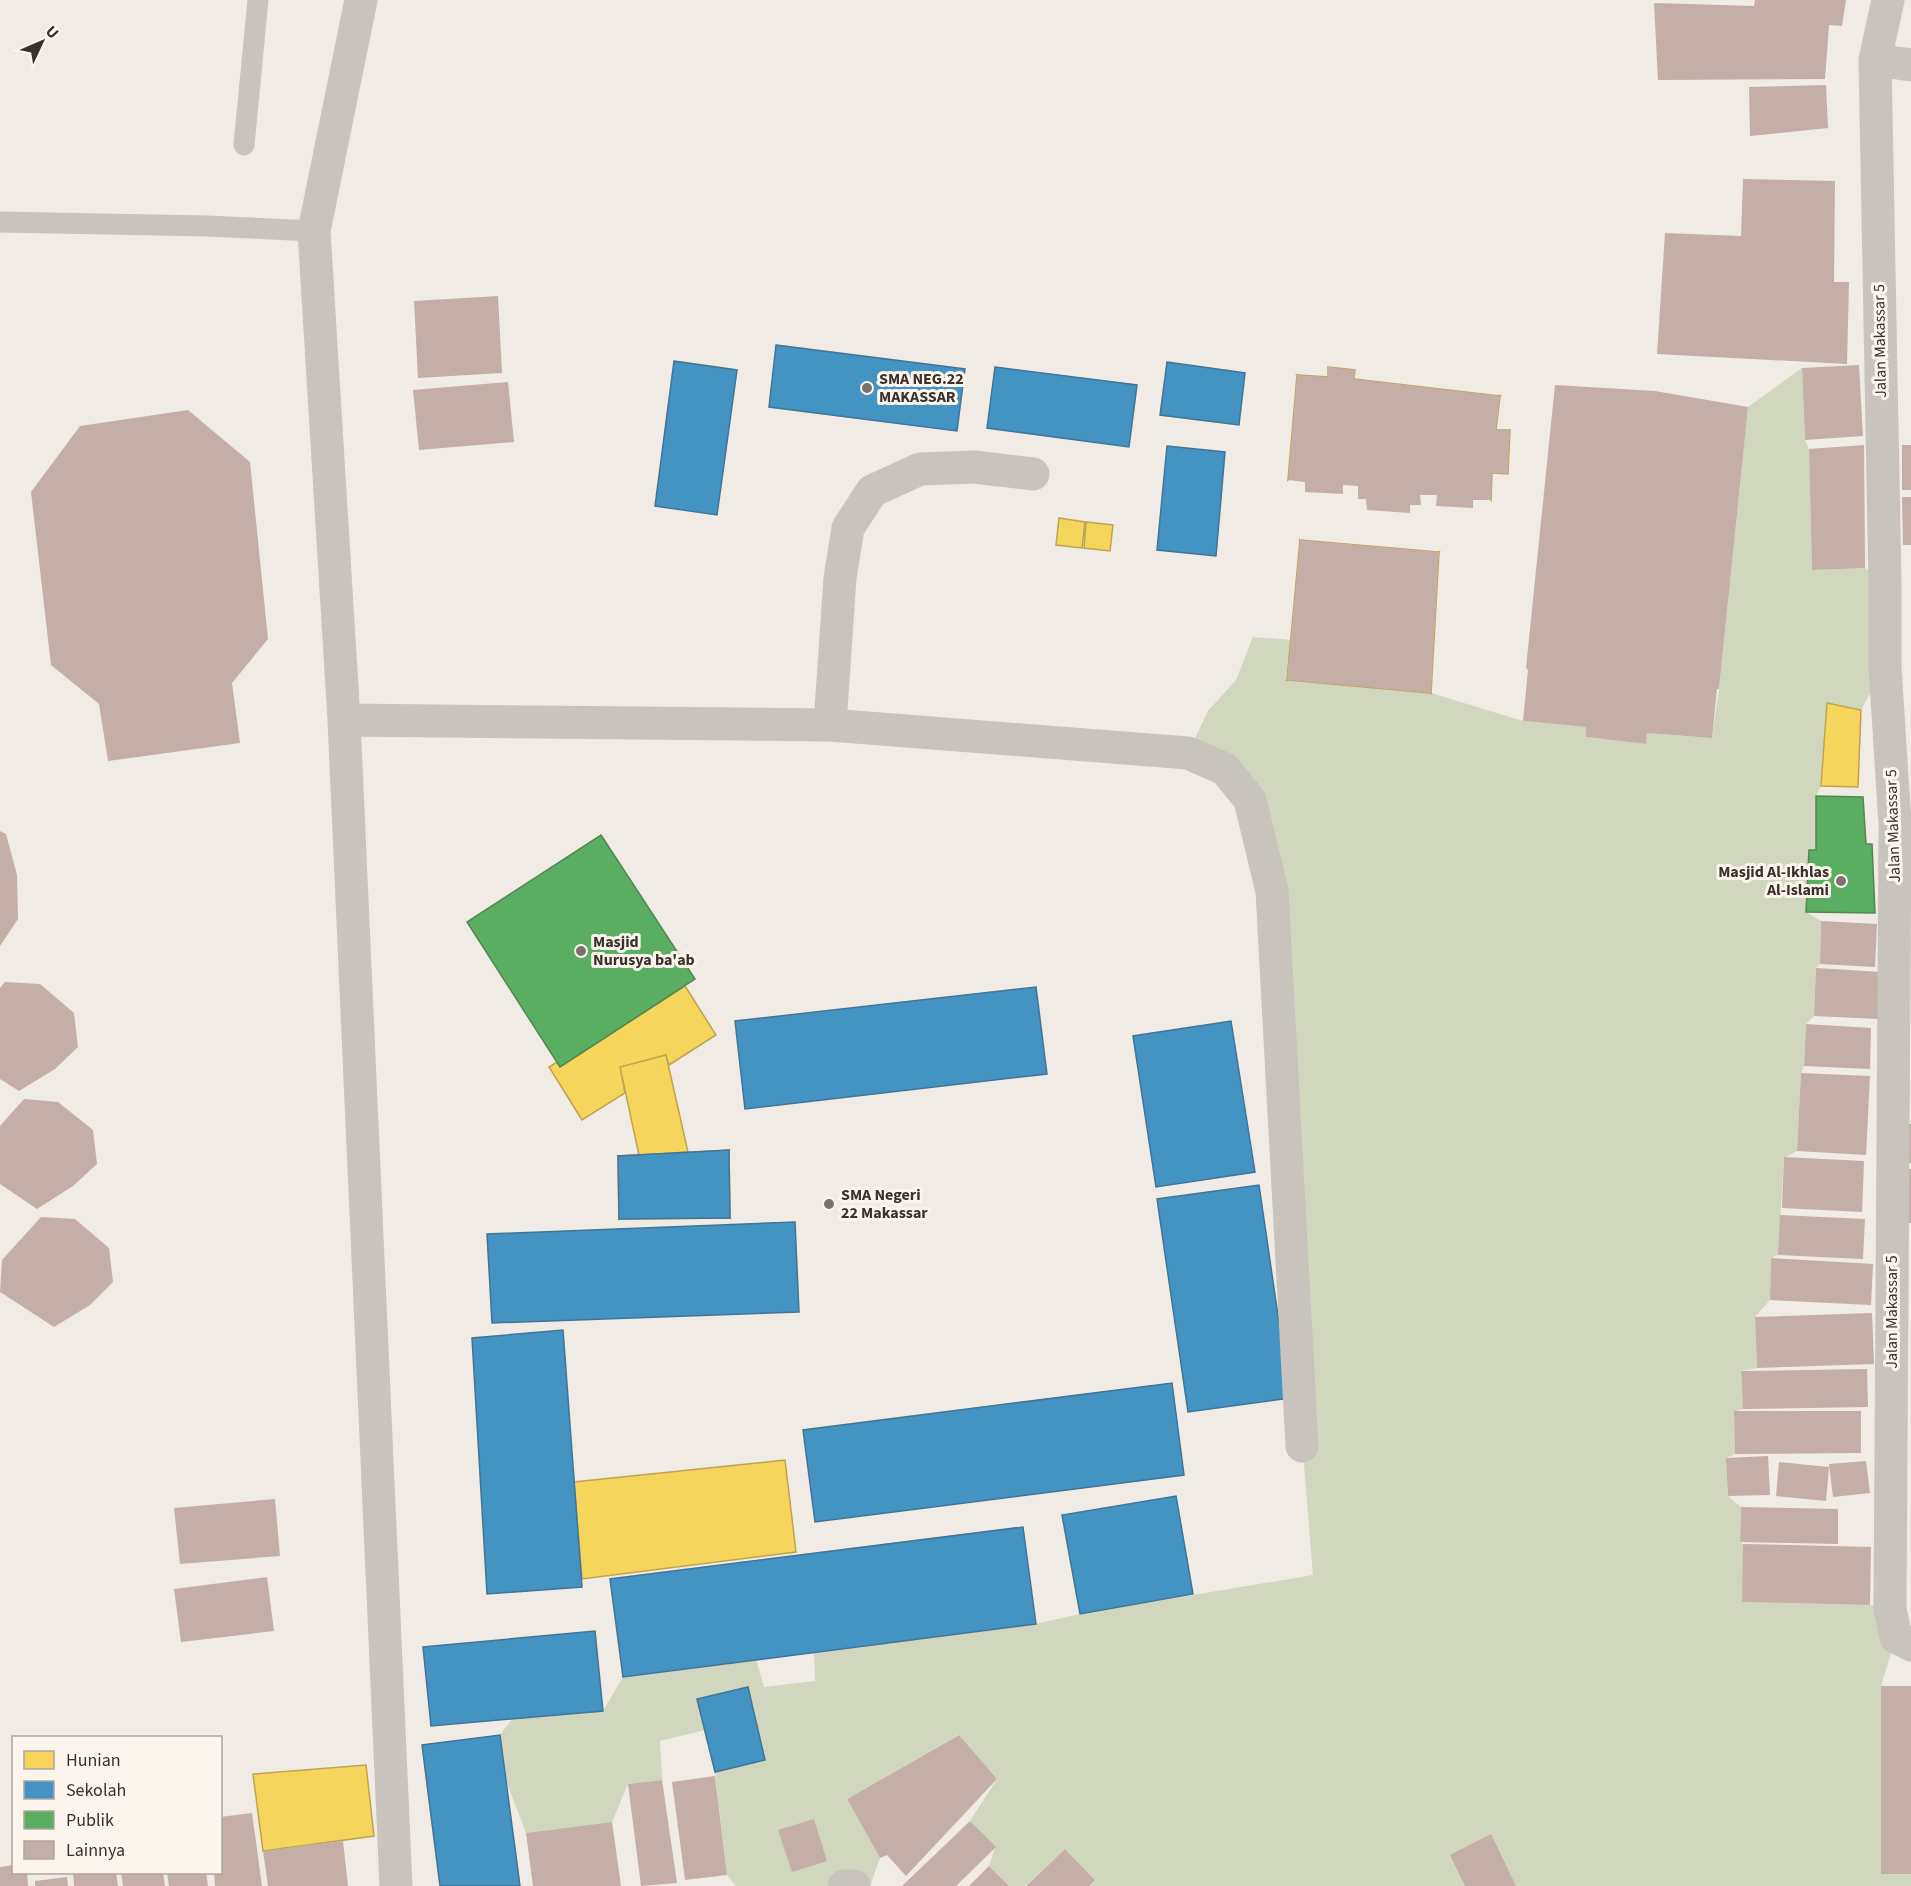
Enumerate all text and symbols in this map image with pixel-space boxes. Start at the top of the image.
north arrow [12,12,72,72]
text: U [40,21,64,44]
street label: Jalan Makassar 5 [1868,284,1892,398]
place label: SMA NEG.22 MAKASSAR [879,368,964,408]
marker: SMA NEG.22 MAKASSAR [860,381,874,395]
street label: Jalan Makassar 5 [1880,769,1906,883]
place label: Masjid Al-Ikhlas Al-Islami [1718,861,1829,901]
marker: Masjid Al-Ikhlas Al-Islami [1834,874,1848,888]
place label: Masjid Nurusya ba'ab [593,931,695,971]
marker: Masjid Nurusya ba'ab [574,944,588,958]
place label: SMA Negeri 22 Makassar [841,1184,928,1224]
marker: SMA Negeri 22 Makassar [822,1197,836,1211]
street label: Jalan Makassar 5 [1881,1255,1903,1369]
legend [12,1736,222,1874]
text: Hunian [66,1748,121,1773]
text: Sekolah [66,1778,126,1803]
text: Publik [66,1808,114,1833]
text: Lainnya [66,1838,125,1863]

